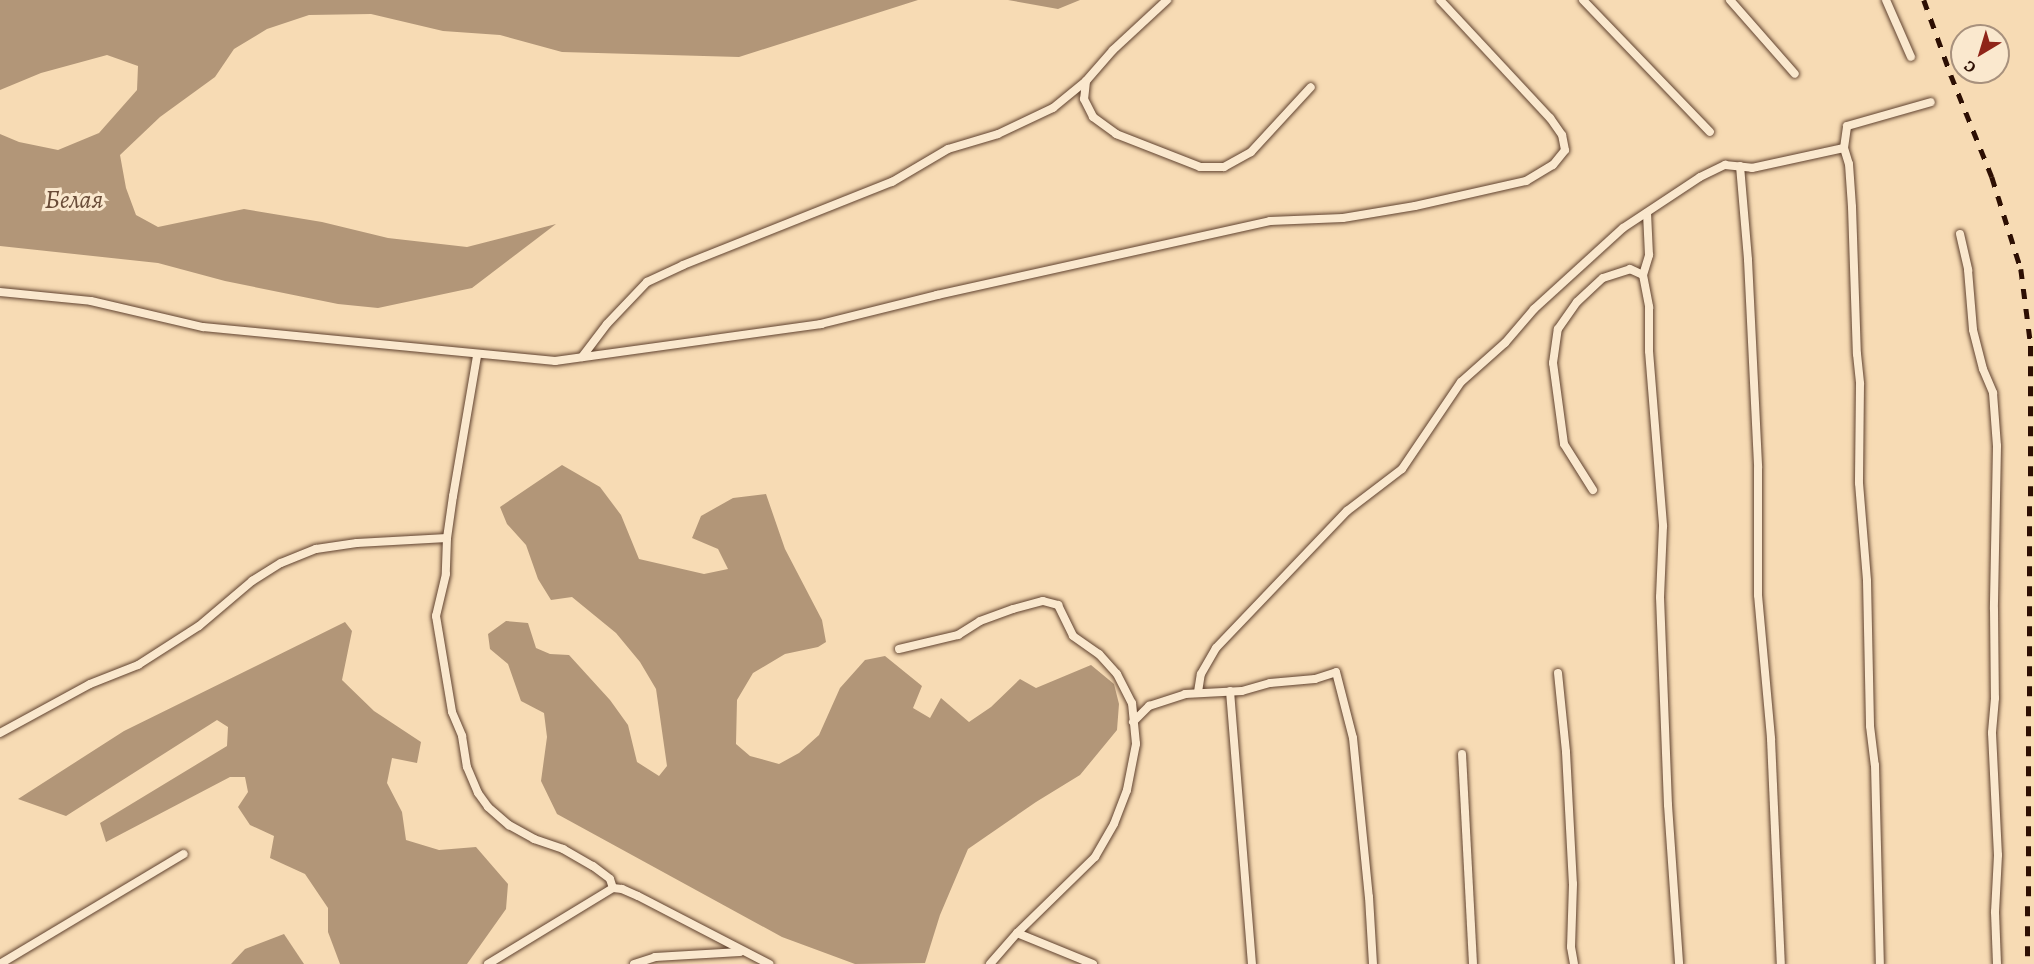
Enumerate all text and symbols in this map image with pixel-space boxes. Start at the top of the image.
north arrow [1950,24,2010,84]
text: С [1959,55,1981,78]
water label: Белая [45,184,103,216]

